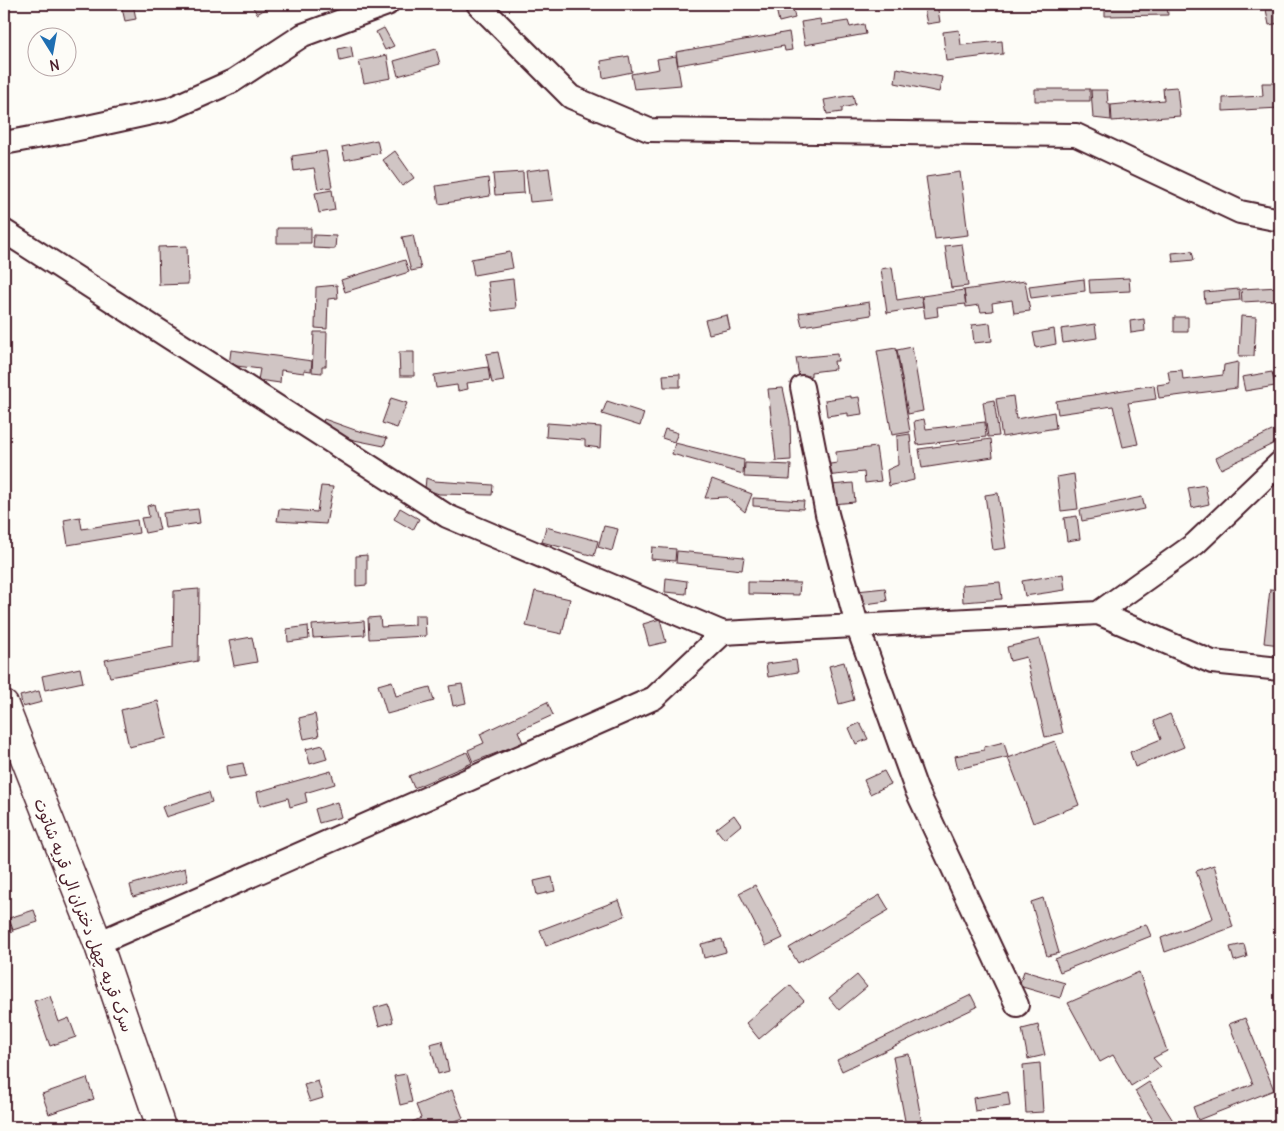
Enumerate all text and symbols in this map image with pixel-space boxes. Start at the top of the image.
north arrow [28,28,78,78]
text: N [48,55,61,75]
street label: سرک قریه چهل دختران الی قریه شاتوت [29,795,138,1035]

